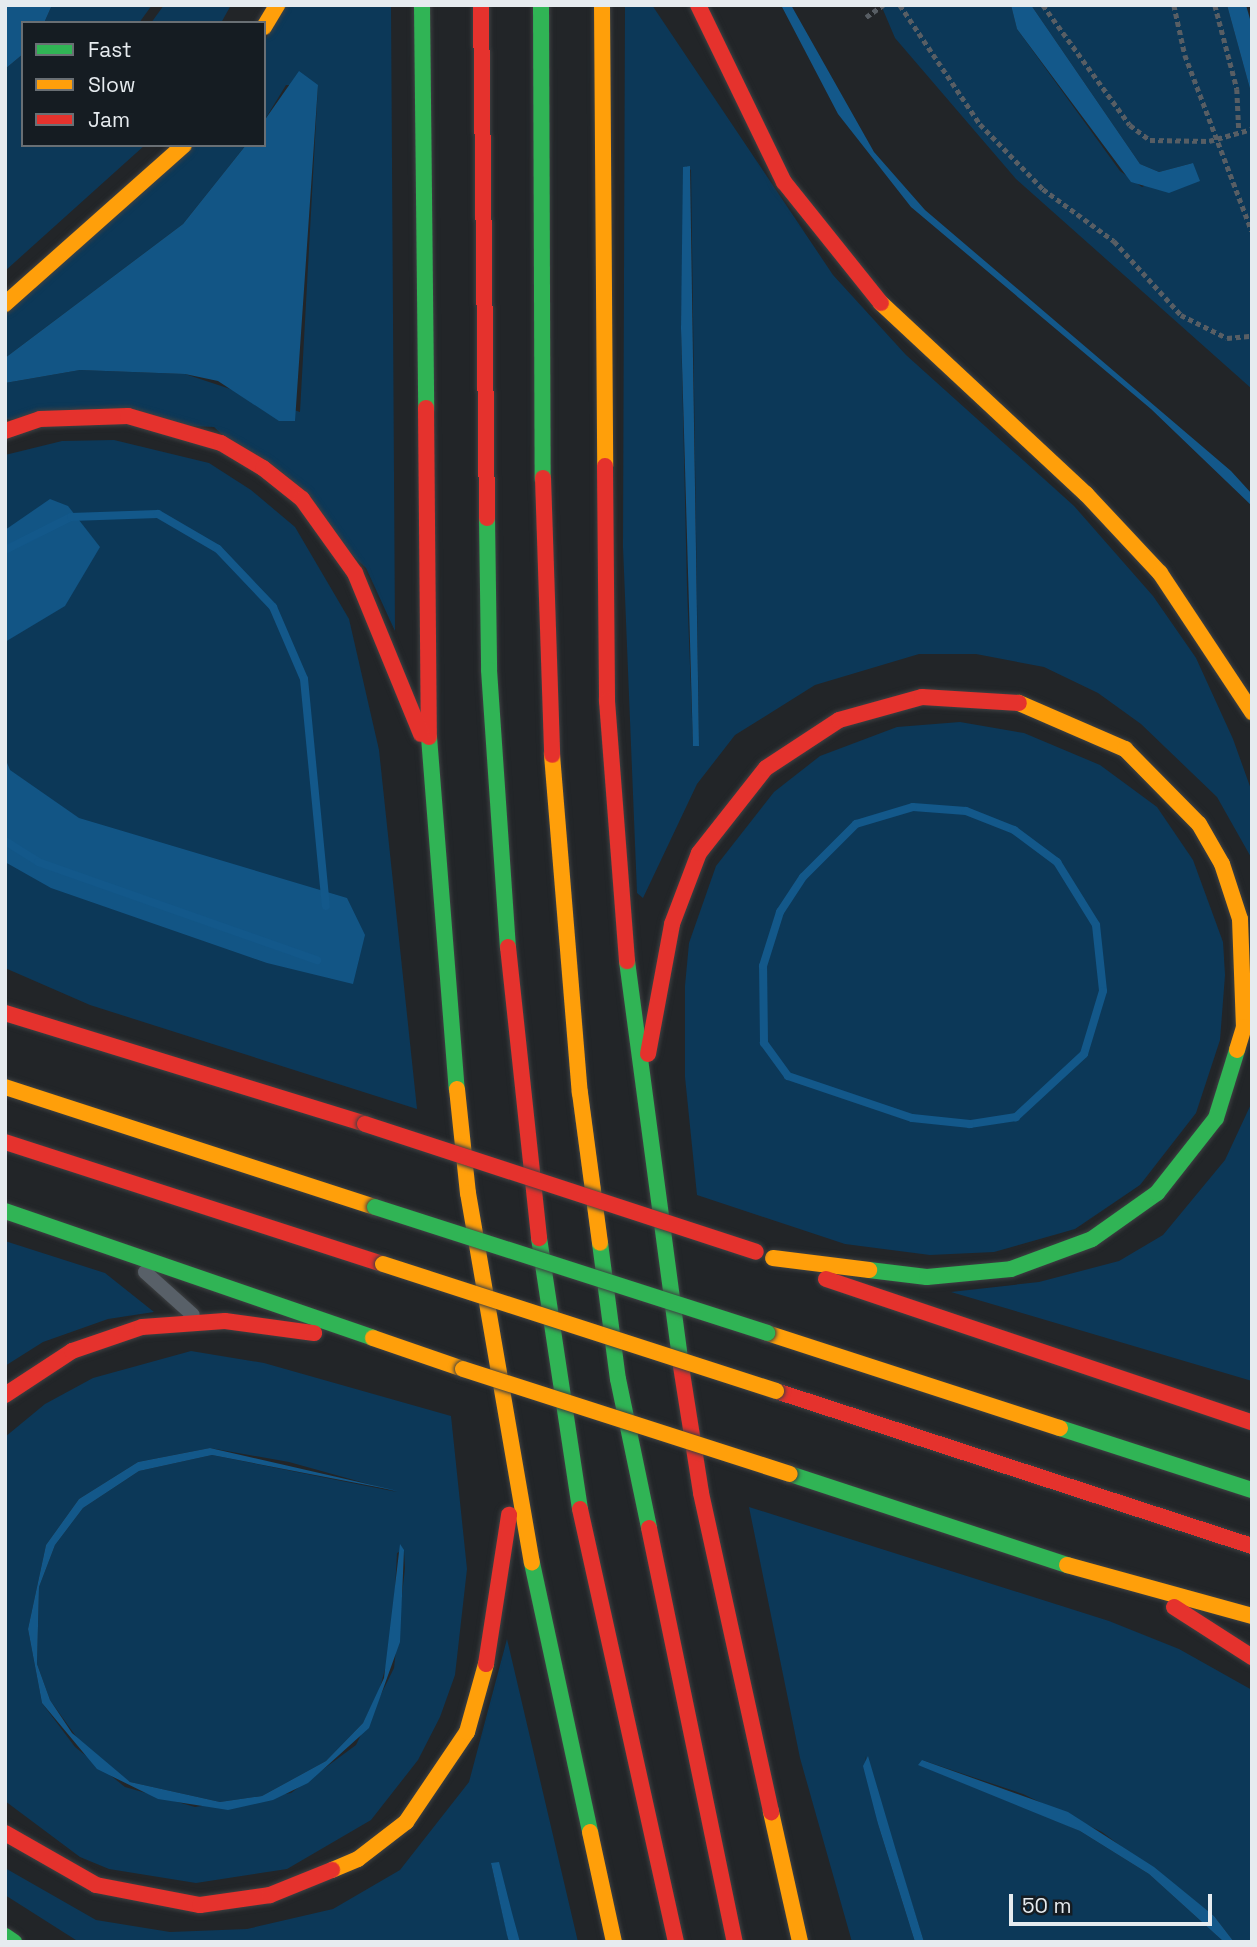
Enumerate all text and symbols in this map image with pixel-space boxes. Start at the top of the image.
legend [21,21,266,147]
text: Fast [88,36,132,63]
text: Slow [88,71,136,98]
text: Jam [88,106,130,133]
scale bar [1012,1881,1215,1925]
text: 50 m [1022,1892,1072,1919]

